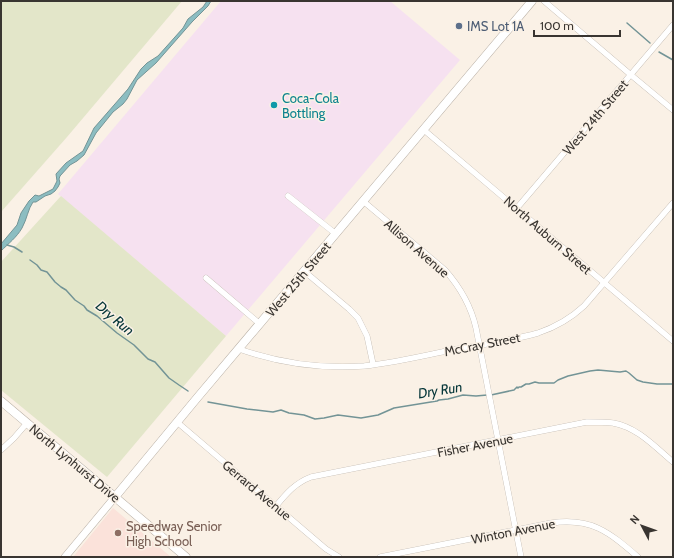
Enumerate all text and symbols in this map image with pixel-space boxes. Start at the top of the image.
scale bar [534,12,620,38]
place label: IMS Lot 1A [467,18,524,34]
text: 100 m [540,18,574,33]
marker: IMS Lot 1A [454,21,464,31]
street label: West 24th Street [559,76,631,158]
place label: Coca-Cola Bottling [282,90,340,121]
marker: Coca-Cola Bottling [269,100,279,110]
street label: North Auburn Street [501,193,596,278]
street label: Allison Avenue [381,215,453,281]
street label: West 25th Street [262,238,334,320]
water label: Dry Run [92,297,138,339]
street label: McCray Street [443,329,522,359]
water label: Dry Run [416,378,464,402]
street label: North Lynhurst Drive [26,420,124,506]
street label: Fisher Avenue [436,430,515,460]
street label: Gerrard Avenue [219,457,295,524]
north arrow [622,506,662,546]
text: N [627,512,642,527]
street label: Winton Avenue [470,515,557,547]
place label: Speedway Senior High School [126,518,223,549]
marker: Speedway Senior High School [113,528,123,538]

